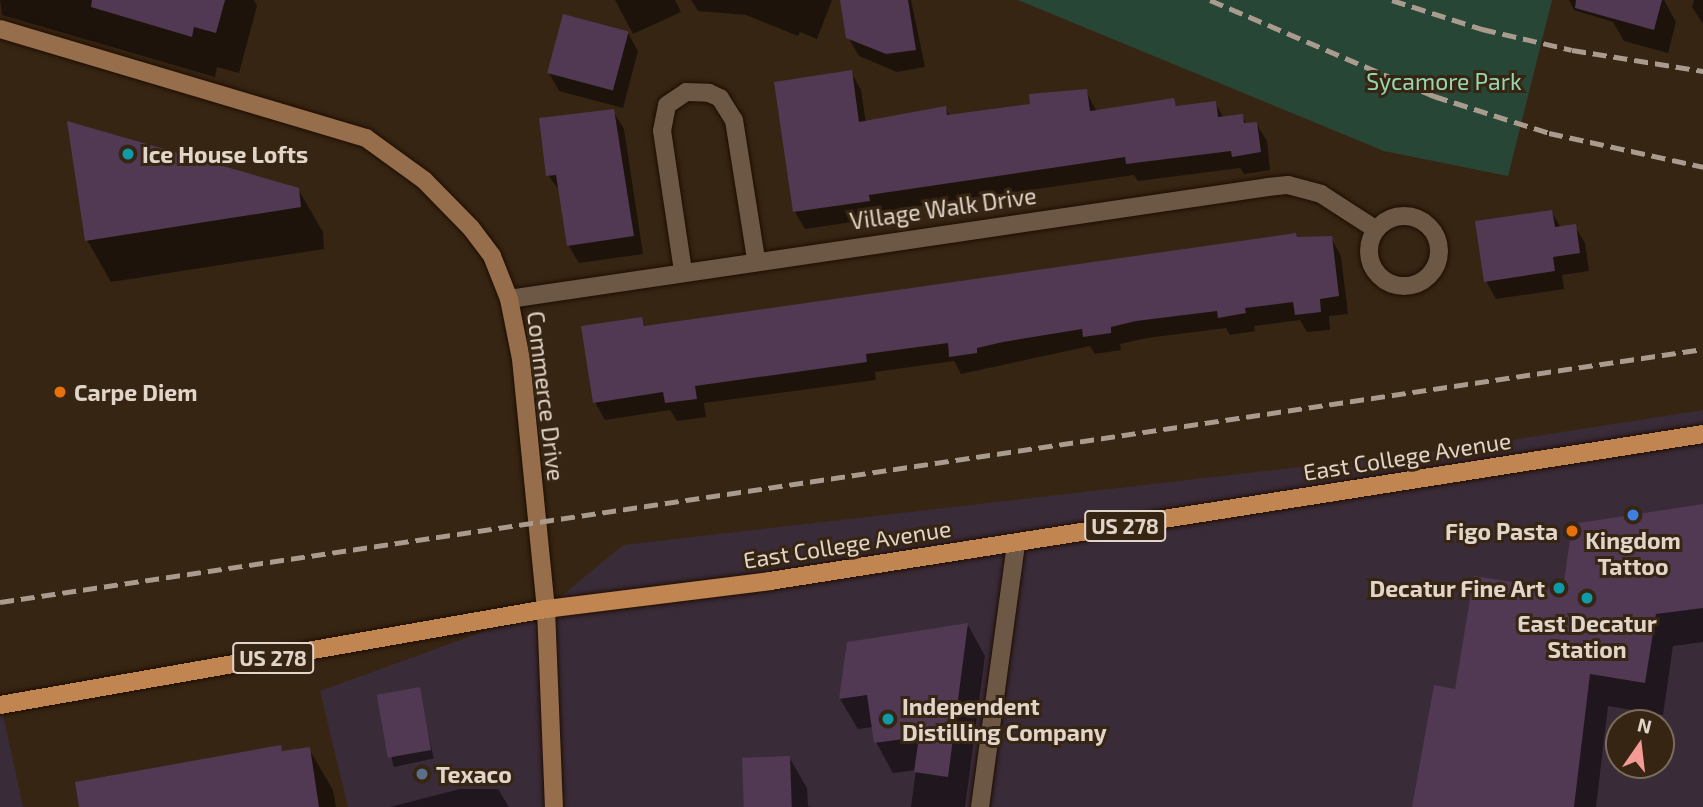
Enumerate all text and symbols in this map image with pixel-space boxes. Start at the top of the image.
park label: Sycamore Park [1366,67,1522,95]
place label: Ice House Lofts [142,140,308,168]
marker: Ice House Lofts [120,146,136,162]
street label: Village Walk Drive [848,181,1038,235]
street label: Commerce Drive [522,310,570,482]
place label: Carpe Diem [74,378,197,406]
marker: Carpe Diem [52,384,68,400]
street label: East College Avenue [1301,426,1513,486]
marker: Kingdom Tattoo [1625,507,1641,523]
road number: US 278 [1083,508,1167,544]
street label: East College Avenue [741,514,953,574]
place label: Figo Pasta [1445,517,1558,545]
marker: Figo Pasta [1564,523,1580,539]
place label: Kingdom Tattoo [1585,526,1681,580]
place label: Decatur Fine Art [1368,574,1545,602]
marker: Decatur Fine Art [1551,580,1567,596]
marker: East Decatur Station [1579,590,1595,606]
place label: East Decatur Station [1517,609,1657,663]
road number: US 278 [231,640,315,676]
place label: Independent Distilling Company [902,692,1107,746]
north arrow [1605,709,1675,779]
marker: Independent Distilling Company [880,711,896,727]
text: N [1635,712,1654,738]
place label: Texaco [436,760,512,788]
marker: Texaco [414,766,430,782]

